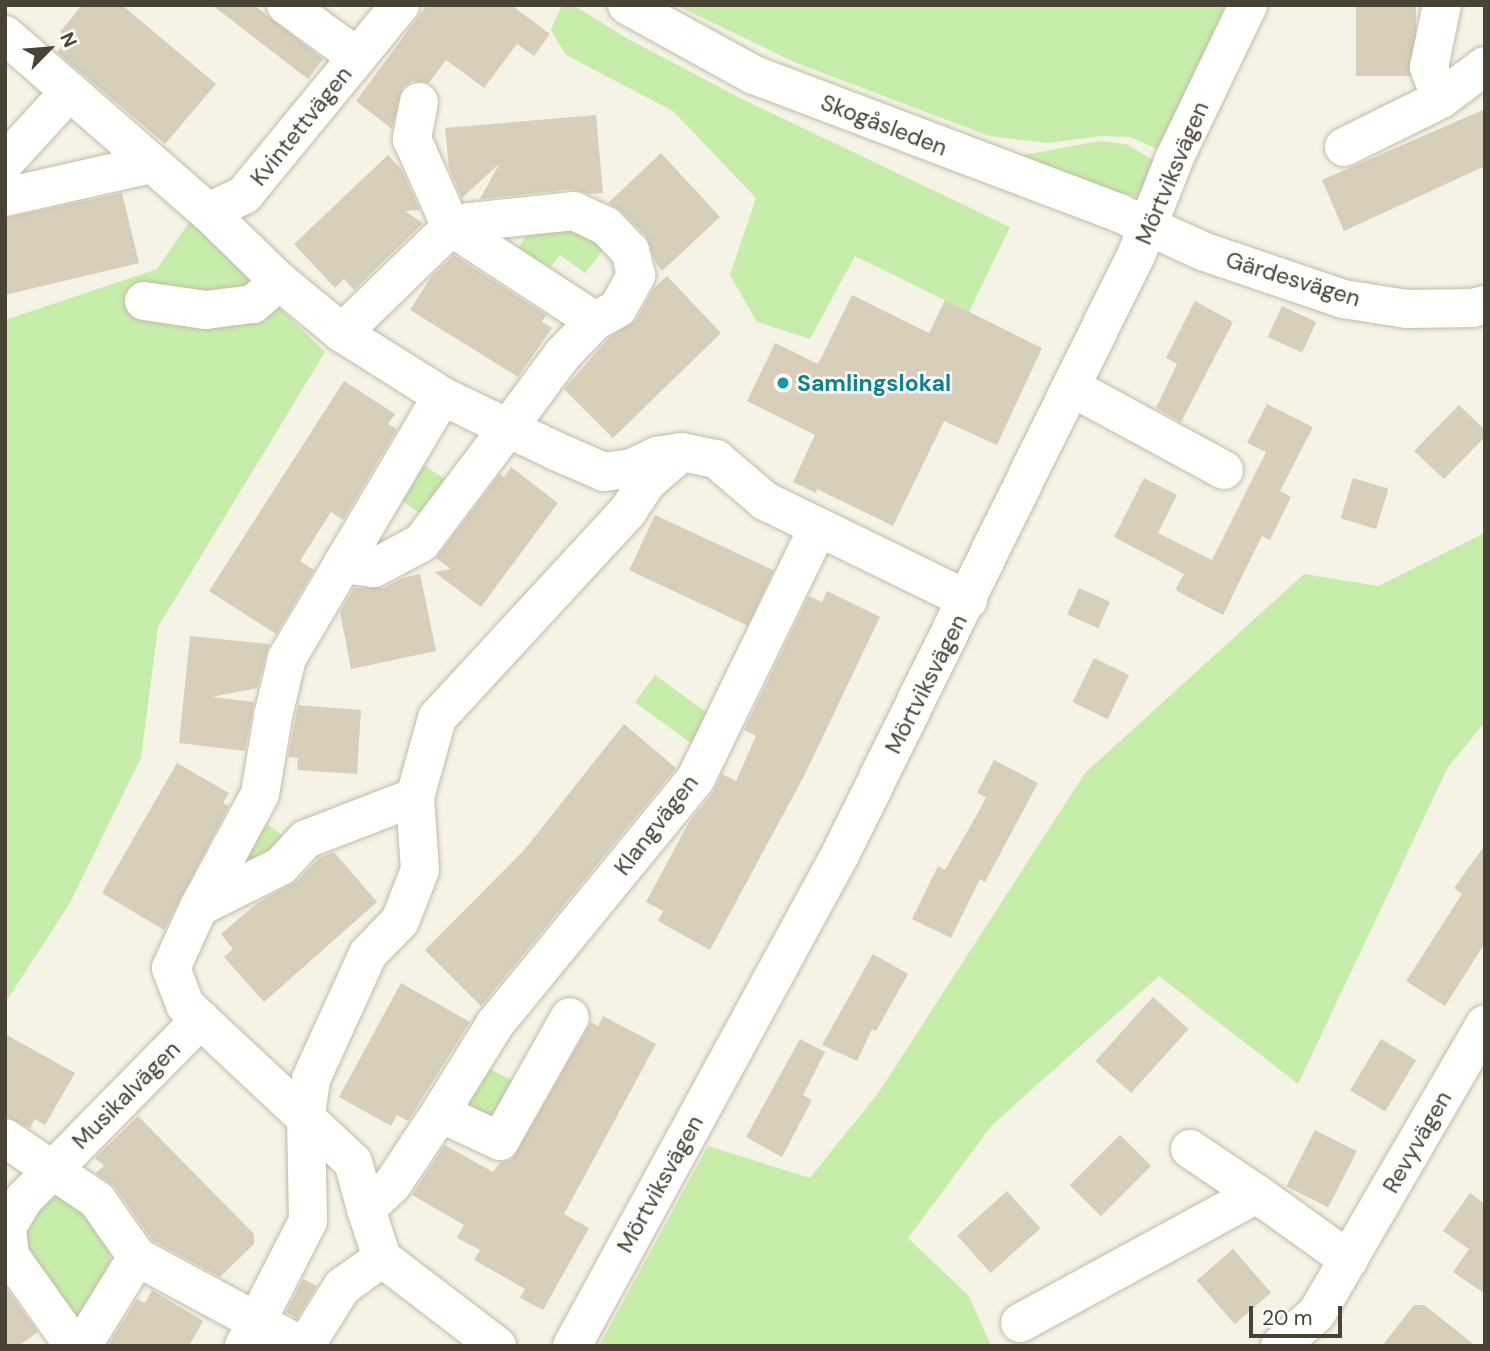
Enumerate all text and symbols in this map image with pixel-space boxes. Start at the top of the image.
north arrow [14,14,84,84]
text: N [54,28,83,51]
street label: Kvintettvägen [244,61,358,191]
street label: Skogåsleden [817,88,951,162]
street label: Mörtviksvägen [1129,97,1215,249]
street label: Gärdesvägen [1222,245,1364,313]
place label: Samlingslokal [797,369,951,397]
marker: Samlingslokal [775,375,791,391]
street label: Mörtviksvägen [879,610,973,758]
street label: Klangvägen [608,769,704,881]
street label: Musikalvägen [66,1035,186,1155]
street label: Revyvägen [1377,1086,1457,1198]
street label: Mörtviksvägen [611,1111,709,1257]
scale bar [1252,1292,1345,1336]
text: 20 m [1262,1304,1313,1332]

